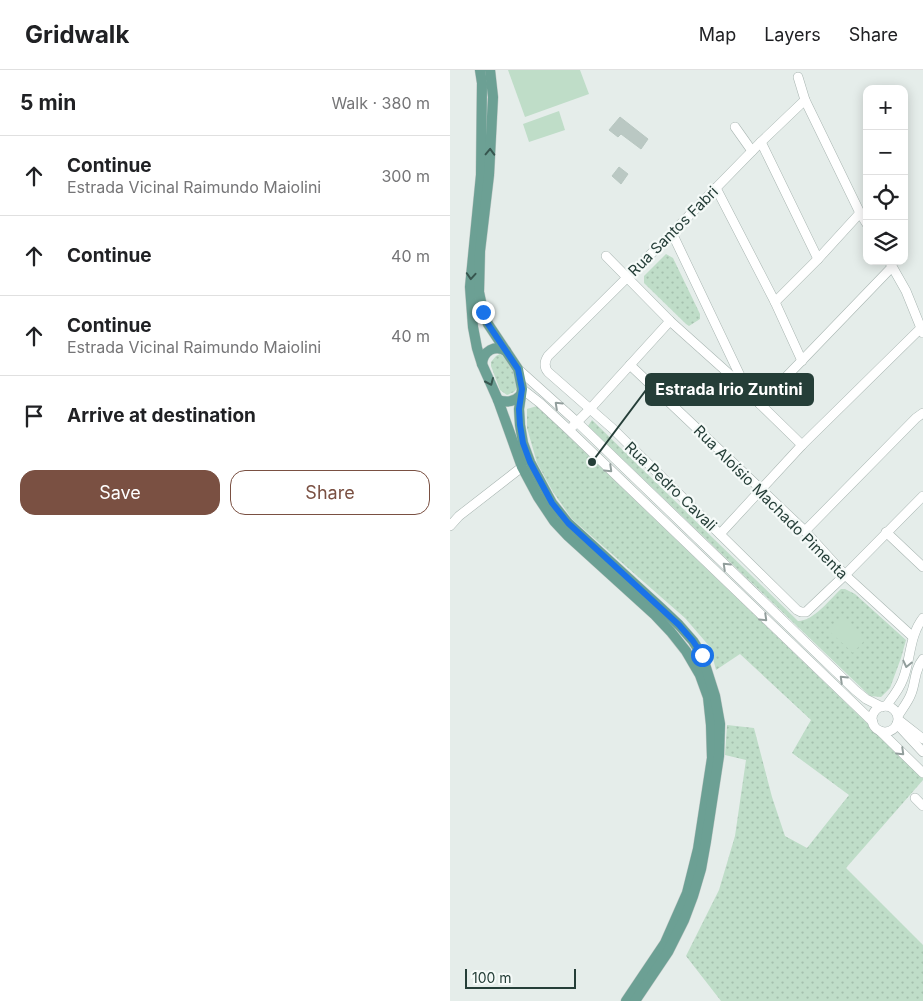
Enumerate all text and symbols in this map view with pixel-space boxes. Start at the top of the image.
text: Gridwalk [25,20,129,49]
text: Map [699,24,736,45]
text: Layers [764,24,821,45]
text: Share [849,24,898,45]
map controls [863,85,908,265]
button: + [863,85,908,130]
text: 5 min [20,90,76,115]
text: Walk · 380 m [331,93,430,113]
button: − [863,130,908,175]
one-way arrow [485,148,496,156]
text: Continue [67,154,152,177]
icon: ahead [20,162,48,190]
text: 300 m [381,166,430,186]
button: locate [863,175,908,220]
text: Estrada Vicinal Raimundo Maiolini [67,177,321,197]
street label: Rua Santos Fabri [624,182,722,280]
button: layers [863,220,908,265]
icon: ahead [20,242,48,270]
text: Continue [67,244,152,267]
text: 40 m [391,246,430,266]
one-way arrow [465,272,476,280]
route end [472,301,495,324]
text: Continue [67,314,152,337]
icon: ahead [20,322,48,350]
text: 40 m [391,326,430,346]
text: Estrada Vicinal Raimundo Maiolini [67,337,321,357]
callout: Estrada Irio Zuntini [646,374,813,405]
one-way arrow [484,377,495,386]
text: Estrada Irio Zuntini [655,379,803,399]
icon: arrive [20,402,48,430]
one-way arrow [555,402,564,411]
text: Arrive at destination [67,404,256,427]
street label: Rua Aloísio Machado Pimenta [690,421,852,583]
street label: Rua Pedro Cavali [621,437,721,535]
one-way arrow [604,463,613,472]
button: Save [20,470,220,515]
button: Share [230,470,430,515]
one-way arrow [722,563,731,572]
one-way arrow [759,612,768,621]
route start [691,644,714,667]
one-way arrow [902,659,913,668]
one-way arrow [839,676,848,685]
one-way arrow [896,746,905,755]
scale bar [465,966,576,989]
text: 100 m [472,969,512,986]

